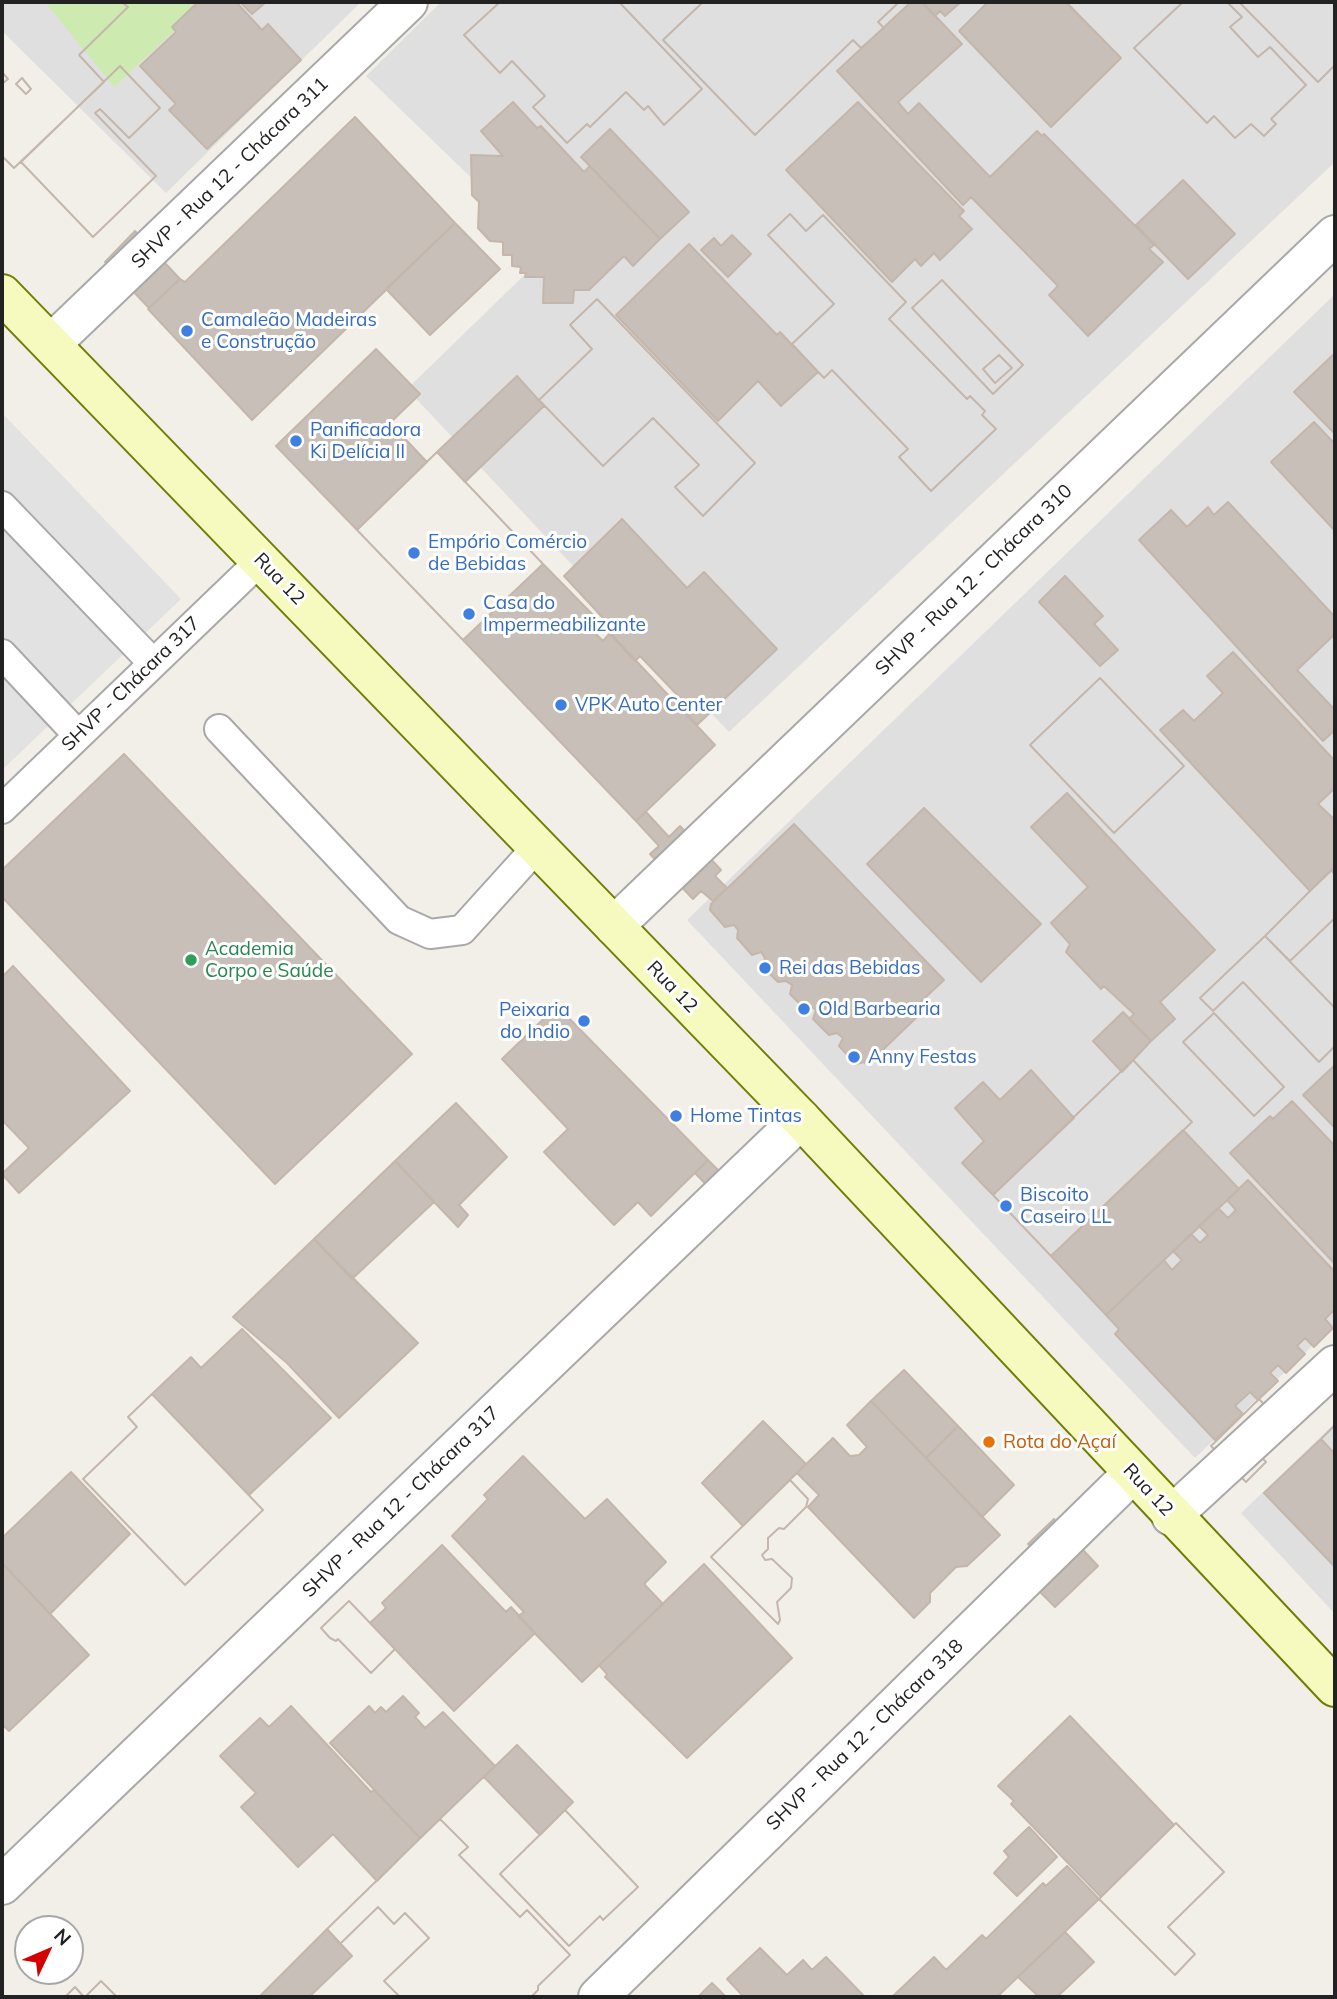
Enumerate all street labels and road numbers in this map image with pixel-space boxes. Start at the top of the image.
street label: SHVP - Rua 12 - Chácara 311 [127,73,333,273]
street label: SHVP - Rua 12 - Chácara 310 [871,480,1077,680]
street label: Rua 12 [249,548,309,610]
street label: SHVP - Chácara 317 [57,612,205,756]
street label: Rua 12 [642,956,702,1018]
street label: SHVP - Rua 12 - Chácara 317 [298,1402,504,1602]
street label: Rua 12 [1118,1459,1178,1521]
street label: SHVP - Rua 12 - Chácara 318 [762,1635,968,1835]

